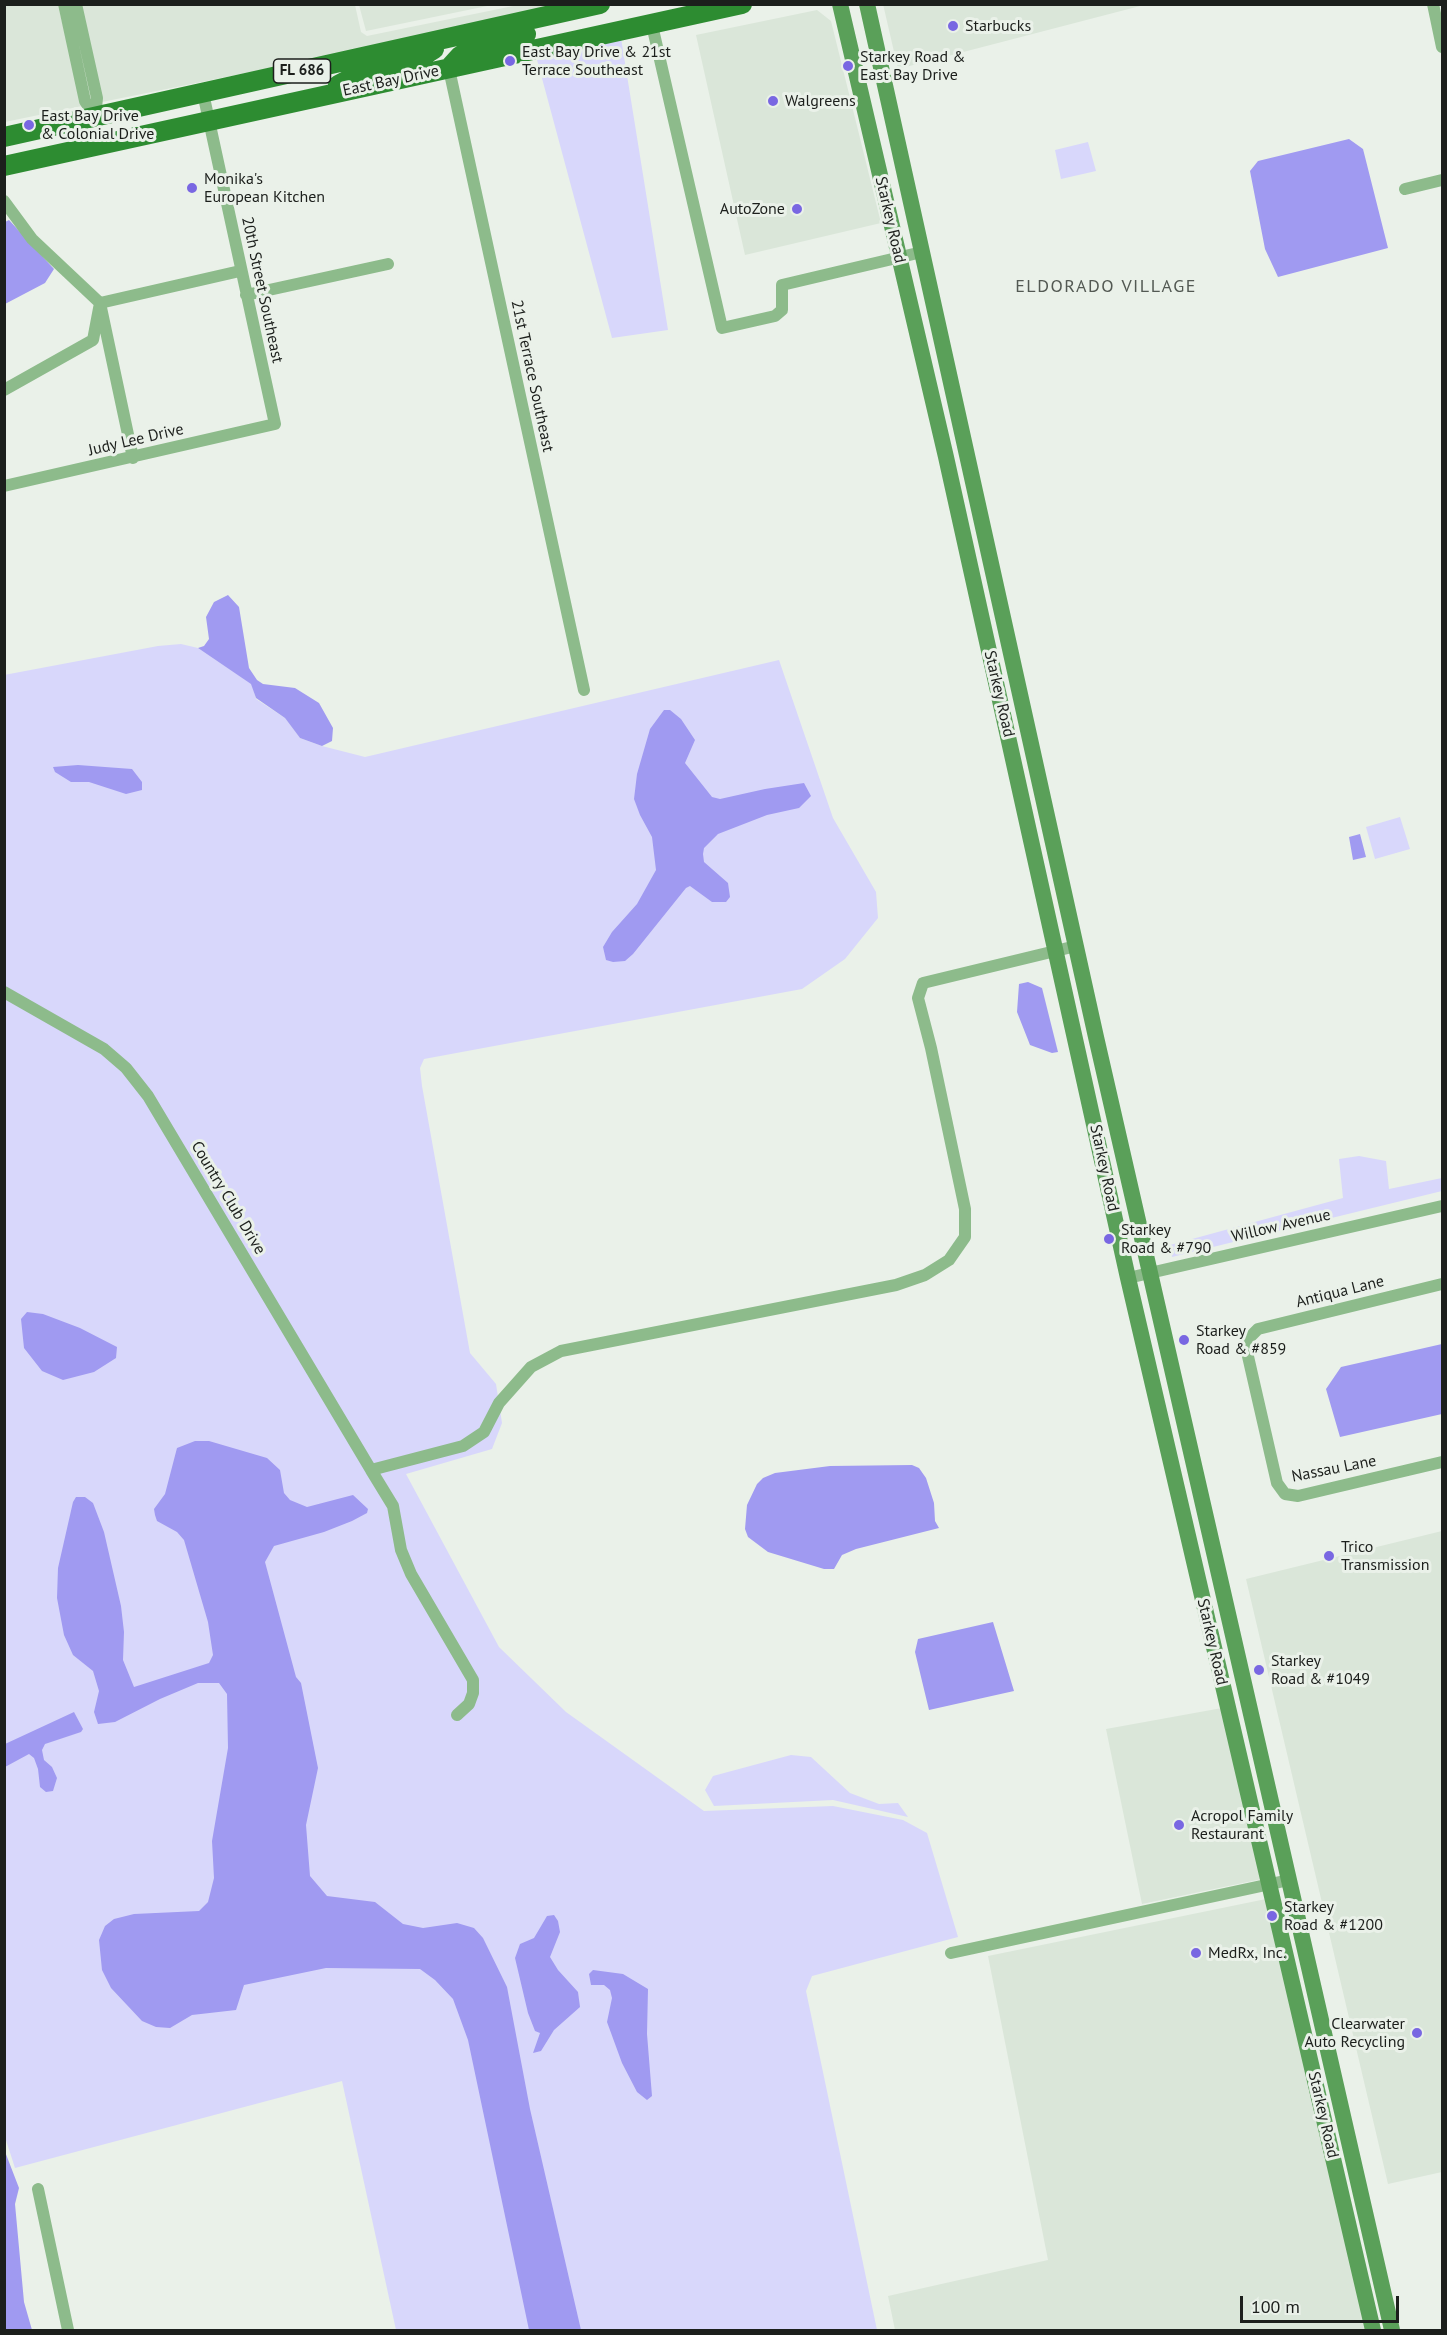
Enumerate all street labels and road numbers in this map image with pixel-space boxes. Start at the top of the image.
road number: FL 686 [274,59,330,83]
street label: East Bay Drive [341,61,441,101]
street label: Starkey Road [871,175,909,265]
street label: 20th Street Southeast [237,215,287,365]
street label: 21st Terrace Southeast [506,298,558,454]
street label: Judy Lee Drive [87,420,185,460]
street label: Starkey Road [980,649,1018,739]
street label: Starkey Road [1085,1123,1123,1213]
street label: Country Club Drive [187,1138,269,1258]
street label: Willow Avenue [1229,1205,1333,1247]
street label: Antiqua Lane [1294,1272,1386,1312]
street label: Nassau Lane [1290,1451,1378,1487]
street label: Starkey Road [1193,1597,1231,1687]
street label: Starkey Road [1304,2070,1342,2160]

